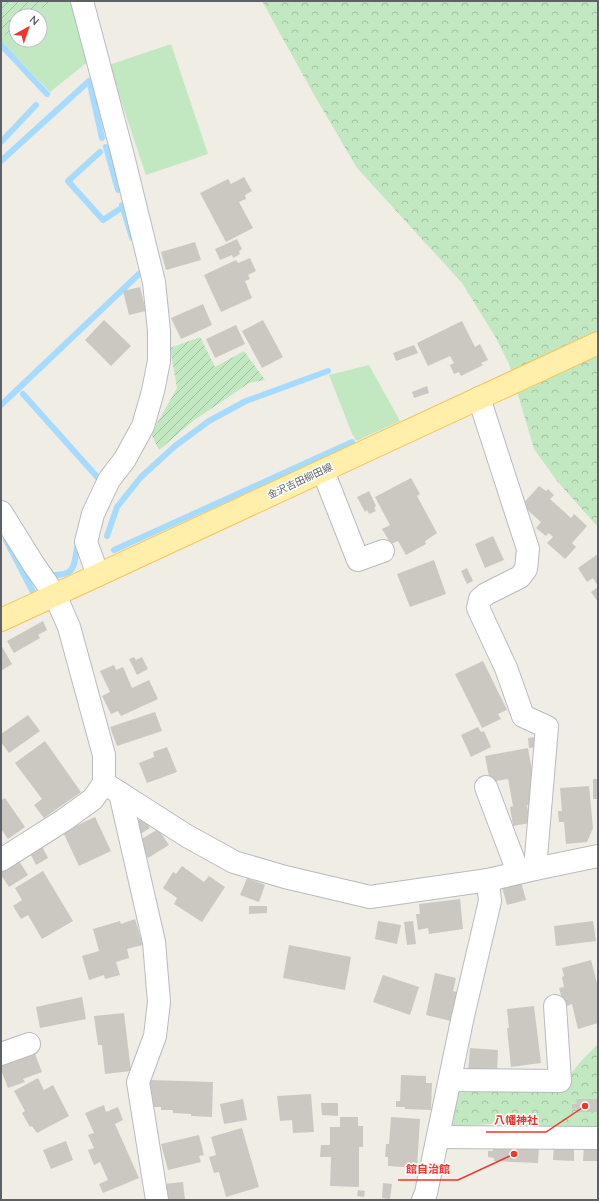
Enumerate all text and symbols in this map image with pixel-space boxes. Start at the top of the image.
north arrow [8,8,48,48]
text: N [27,12,42,28]
street label: 金沢吉田柳田線 [266,460,334,502]
callout: 八幡神社 [486,1109,546,1132]
text: 八幡神社 [494,1113,538,1127]
callout: 館自治館 [398,1157,458,1180]
text: 館自治館 [405,1162,450,1176]

